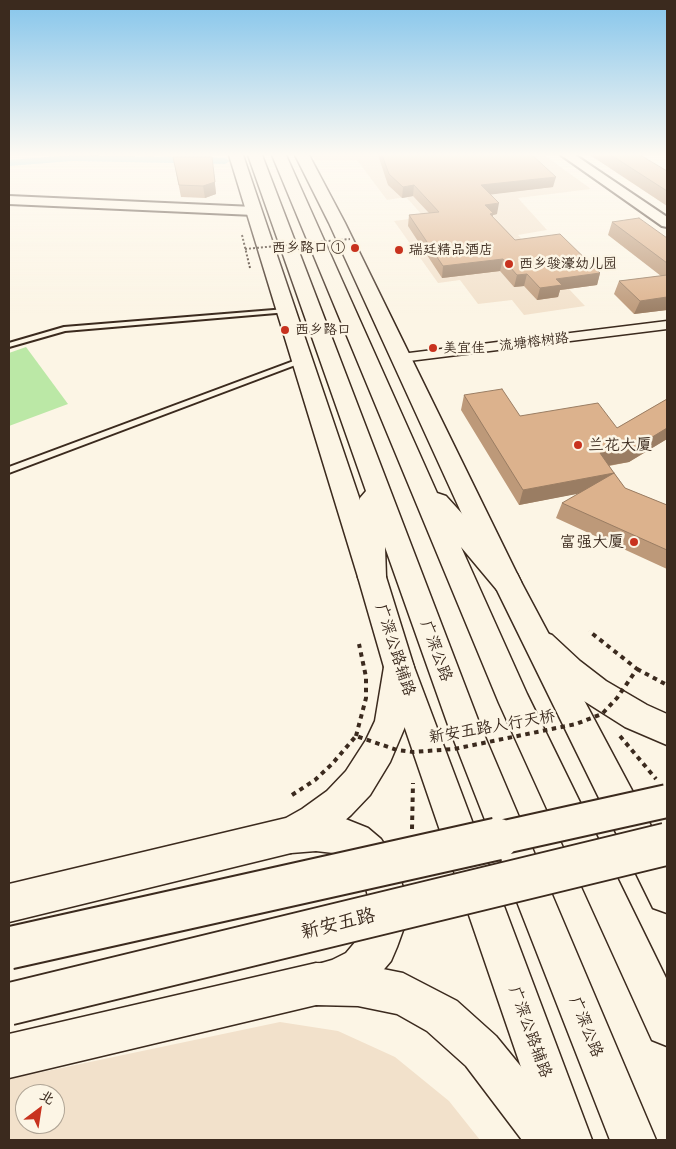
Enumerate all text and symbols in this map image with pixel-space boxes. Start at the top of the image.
place label: 西乡路口 ① [272,240,345,256]
marker: 西乡路口 ① [349,242,361,254]
place label: 瑞廷精品酒店 [409,242,493,258]
marker: 瑞廷精品酒店 [393,244,405,256]
place label: 西乡骏濠幼儿园 [519,256,617,272]
marker: 西乡骏濠幼儿园 [503,258,515,270]
place label: 西乡路口 [295,322,351,338]
marker: 西乡路口 [279,324,291,336]
street label: 流塘榕树路 [498,329,570,355]
place label: 美宜佳 [443,340,485,356]
marker: 美宜佳 [427,342,439,354]
place label: 兰花大厦 [588,435,652,455]
marker: 兰花大厦 [572,439,584,451]
place label: 富强大厦 [560,532,624,552]
marker: 富强大厦 [628,536,640,548]
street label: 广深公路辅路 [371,601,419,699]
street label: 广深公路 [416,618,456,684]
street label: 新安五路人行天桥 [427,706,557,748]
street label: 新安五路 [298,904,378,944]
street label: 广深公路辅路 [505,984,555,1080]
street label: 广深公路 [565,994,607,1060]
north arrow [15,1084,65,1134]
text: 北 [37,1086,58,1108]

